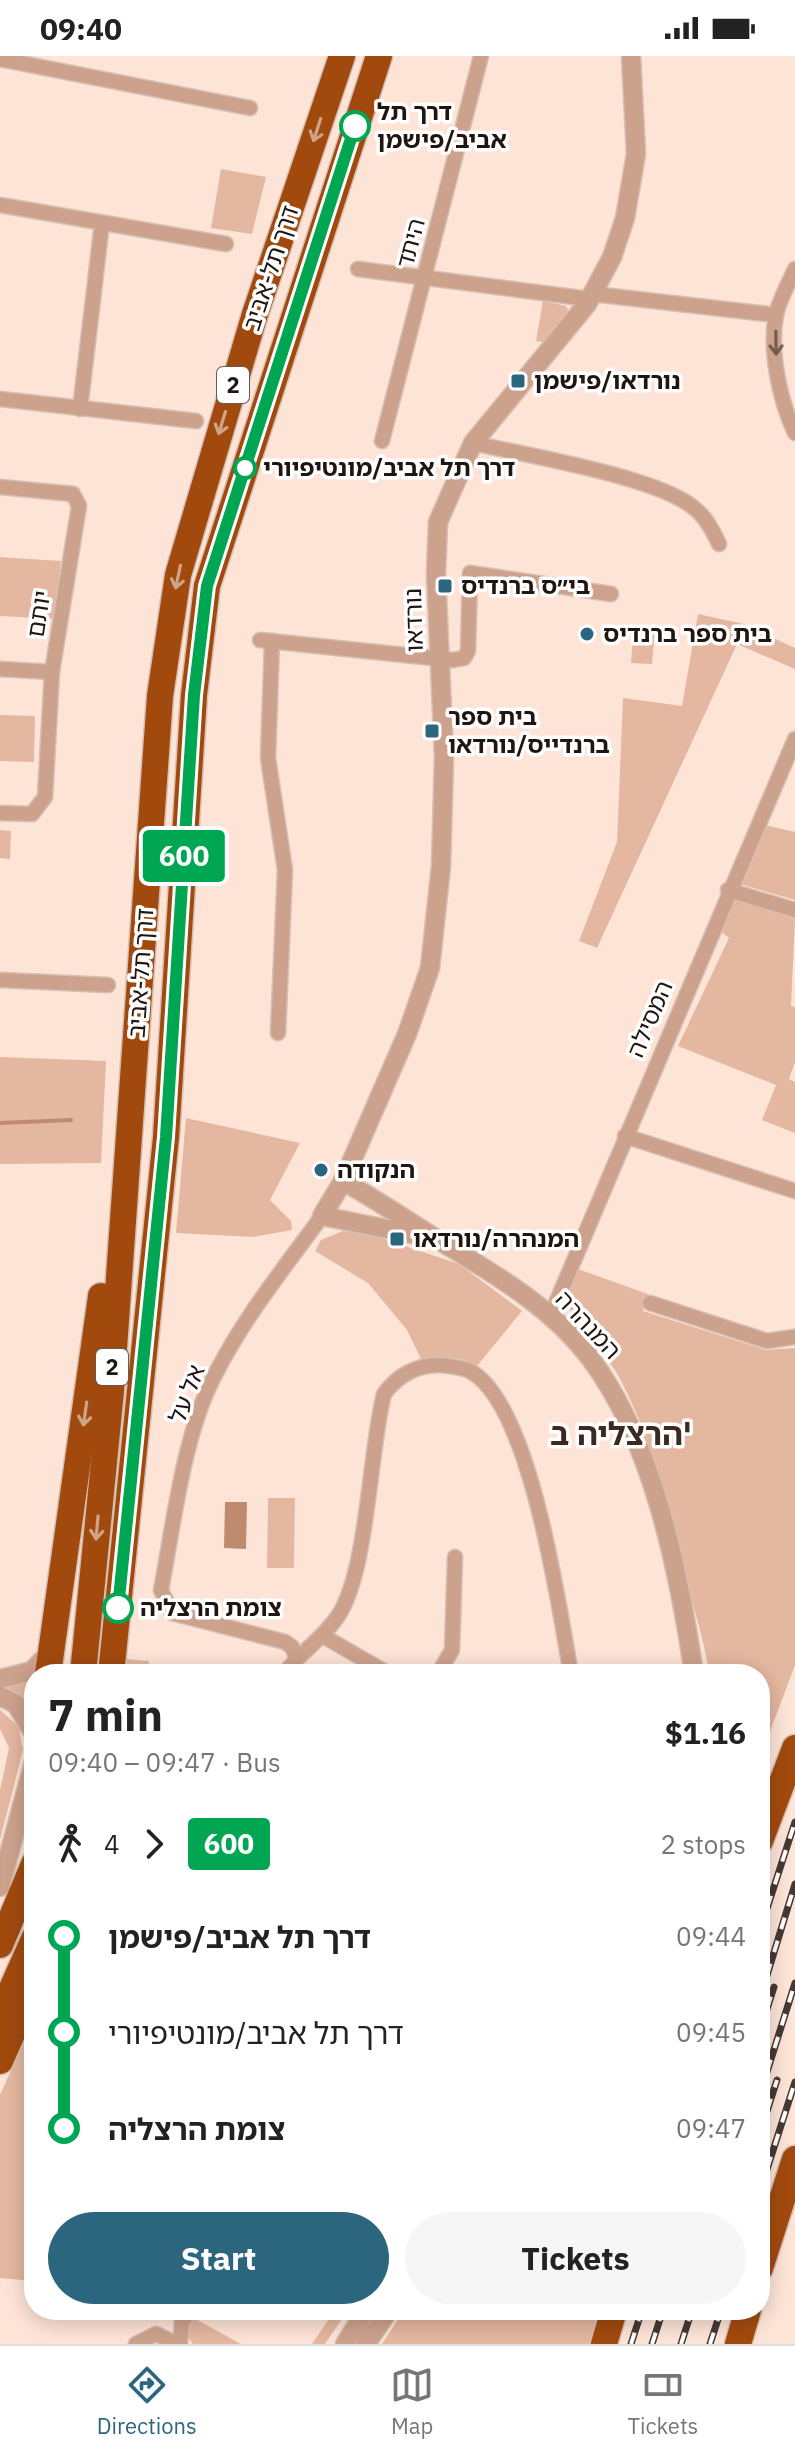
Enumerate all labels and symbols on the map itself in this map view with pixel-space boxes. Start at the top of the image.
place label: דרך תל אביב/פישמן [377,95,507,155]
marker: דרך תל אביב/פישמן [340,111,370,141]
one-way arrow [309,117,323,142]
street label: דרך תל-אביב [235,201,305,334]
street label: היתד [388,214,432,271]
one-way arrow [768,329,784,356]
place label: נורדאו/פישמן [534,364,681,396]
road number: 2 [217,367,249,403]
marker: נורדאו/פישמן [509,372,527,390]
one-way arrow [214,410,228,435]
place label: דרך תל אביב/מונטיפיורי [263,451,516,483]
marker: דרך תל אביב/מונטיפיורי [234,457,256,479]
one-way arrow [170,564,185,590]
place label: בי״ס ברנדיס [461,569,590,601]
marker: בי״ס ברנדיס [436,577,454,595]
street label: נורדאו [396,587,430,653]
street label: יותם [19,588,58,640]
place label: בית ספר ברנדיס [603,617,772,649]
marker: בית ספר ברנדיס [578,625,596,643]
place label: בית ספר ברנדייס/נורדאו [448,700,610,760]
marker: בית ספר ברנדייס/נורדאו [423,722,441,740]
line badge: 600 [138,830,230,882]
street label: דרך תל-אביב [120,907,160,1039]
street label: המסילה [619,975,680,1062]
place label: הנקודה [337,1153,415,1185]
marker: הנקודה [312,1161,330,1179]
place label: המנהרה/נורדאו [413,1222,579,1254]
marker: המנהרה/נורדאו [388,1230,406,1248]
street label: המנהרה [549,1283,629,1365]
road number: 2 [96,1349,128,1385]
street label: אל על [160,1360,212,1427]
one-way arrow [77,1401,92,1426]
district label: הרצליה ב' [550,1412,692,1454]
one-way arrow [90,1514,105,1541]
place label: צומת הרצליה [140,1591,282,1623]
marker: צומת הרצליה [103,1593,133,1623]

